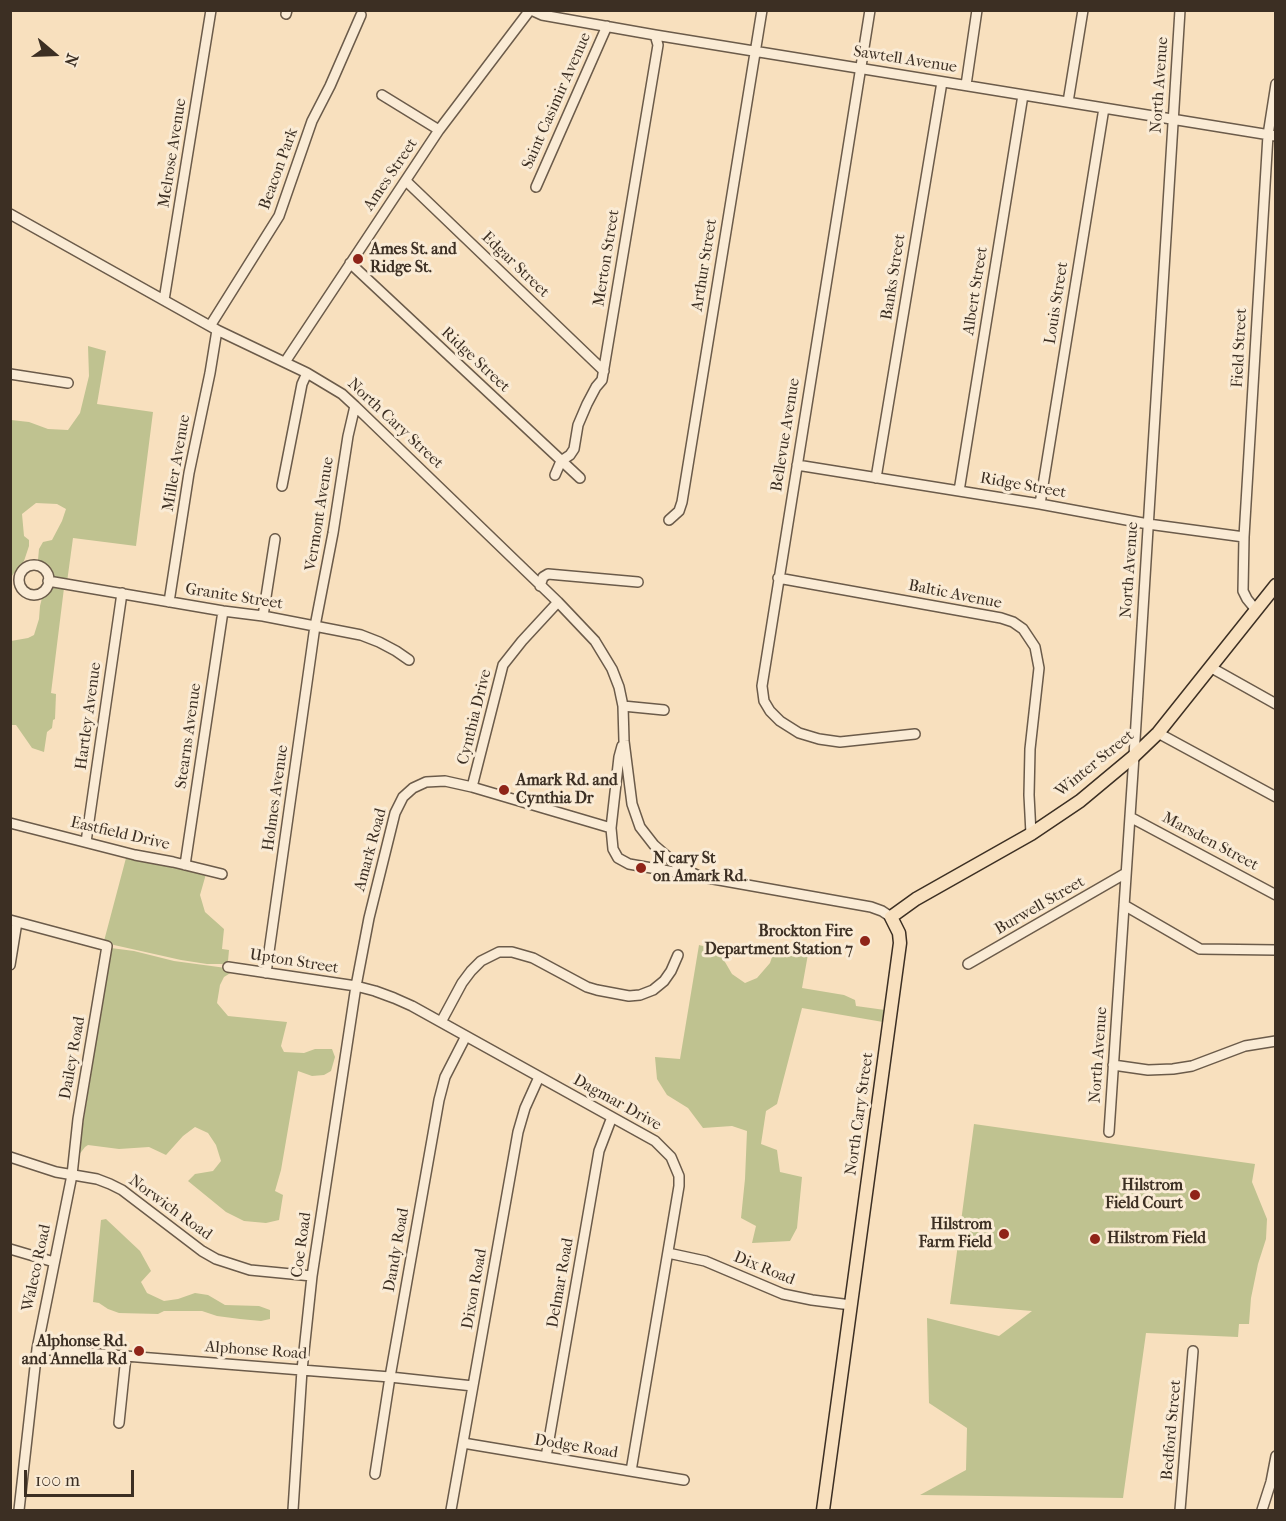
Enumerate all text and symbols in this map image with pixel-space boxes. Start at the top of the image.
north arrow [24,24,84,84]
street label: Saint Casimir Avenue [518,30,596,172]
street label: North Avenue [1147,36,1173,134]
street label: Sawtell Avenue [852,42,958,78]
text: N [61,51,82,69]
street label: Melrose Avenue [155,97,191,209]
street label: Beacon Park [255,126,303,212]
street label: Ames Street [360,135,422,215]
street label: Merton Street [590,208,624,308]
street label: Arthur Street [688,217,722,313]
street label: Edgar Street [477,228,553,302]
street label: Banks Street [878,233,910,321]
place label: Ames St. and Ridge St. [370,240,457,278]
street label: Albert Street [960,245,992,337]
marker: Ames St. and Ridge St. [351,252,365,266]
street label: Louis Street [1041,260,1073,346]
street label: Field Street [1228,308,1252,388]
street label: Ridge Street [437,323,513,397]
street label: North Cary Street [343,375,447,473]
street label: Bellevue Avenue [768,377,804,493]
street label: Miller Avenue [159,413,195,513]
street label: Vermont Avenue [301,455,339,573]
street label: Ridge Street [978,469,1068,503]
street label: North Avenue [1117,521,1143,619]
street label: Baltic Avenue [907,577,1003,613]
street label: Granite Street [184,580,284,614]
street label: Hartley Avenue [72,661,106,771]
street label: Cynthia Drive [454,667,496,767]
street label: Stearns Avenue [172,682,206,790]
street label: Winter Street [1052,726,1138,802]
street label: Holmes Avenue [259,744,293,852]
place label: Amark Rd. and Cynthia Dr [516,771,618,809]
marker: Amark Rd. and Cynthia Dr [497,783,511,797]
street label: Amark Road [351,806,391,894]
street label: Marsden Street [1159,809,1261,875]
street label: Eastfield Drive [69,813,171,855]
place label: N cary St on Amark Rd. [653,849,747,887]
marker: N cary St on Amark Rd. [634,861,648,875]
street label: Burwell Street [992,873,1088,939]
place label: Brockton Fire Department Station 7 [705,922,853,960]
marker: Brockton Fire Department Station 7 [858,934,872,948]
street label: Upton Street [248,945,340,979]
street label: North Avenue [1086,1006,1112,1104]
street label: Dailey Road [56,1015,90,1101]
street label: North Cary Street [842,1051,878,1177]
street label: Dagmar Drive [569,1071,665,1135]
street label: Norwich Road [125,1171,215,1245]
place label: Hilstrom Field Court [1105,1176,1183,1214]
marker: Hilstrom Field Court [1188,1188,1202,1202]
street label: Dandy Road [380,1207,414,1293]
street label: Coe Road [288,1211,316,1279]
place label: Hilstrom Farm Field [919,1215,992,1253]
street label: Waleco Road [18,1223,56,1313]
marker: Hilstrom Farm Field [997,1227,1011,1241]
place label: Hilstrom Field [1107,1229,1206,1249]
marker: Hilstrom Field [1088,1232,1102,1246]
street label: Delmar Road [544,1237,578,1329]
street label: Dixon Road [458,1247,492,1331]
street label: Dix Road [731,1248,797,1290]
place label: Alphonse Rd. and Annella Rd [22,1332,127,1370]
street label: Alphonse Road [204,1338,308,1364]
marker: Alphonse Rd. and Annella Rd [132,1344,146,1358]
street label: Bedford Street [1158,1379,1186,1481]
street label: Dodge Road [533,1431,619,1463]
scale bar [27,1458,136,1496]
text: 100 m [35,1470,80,1491]

